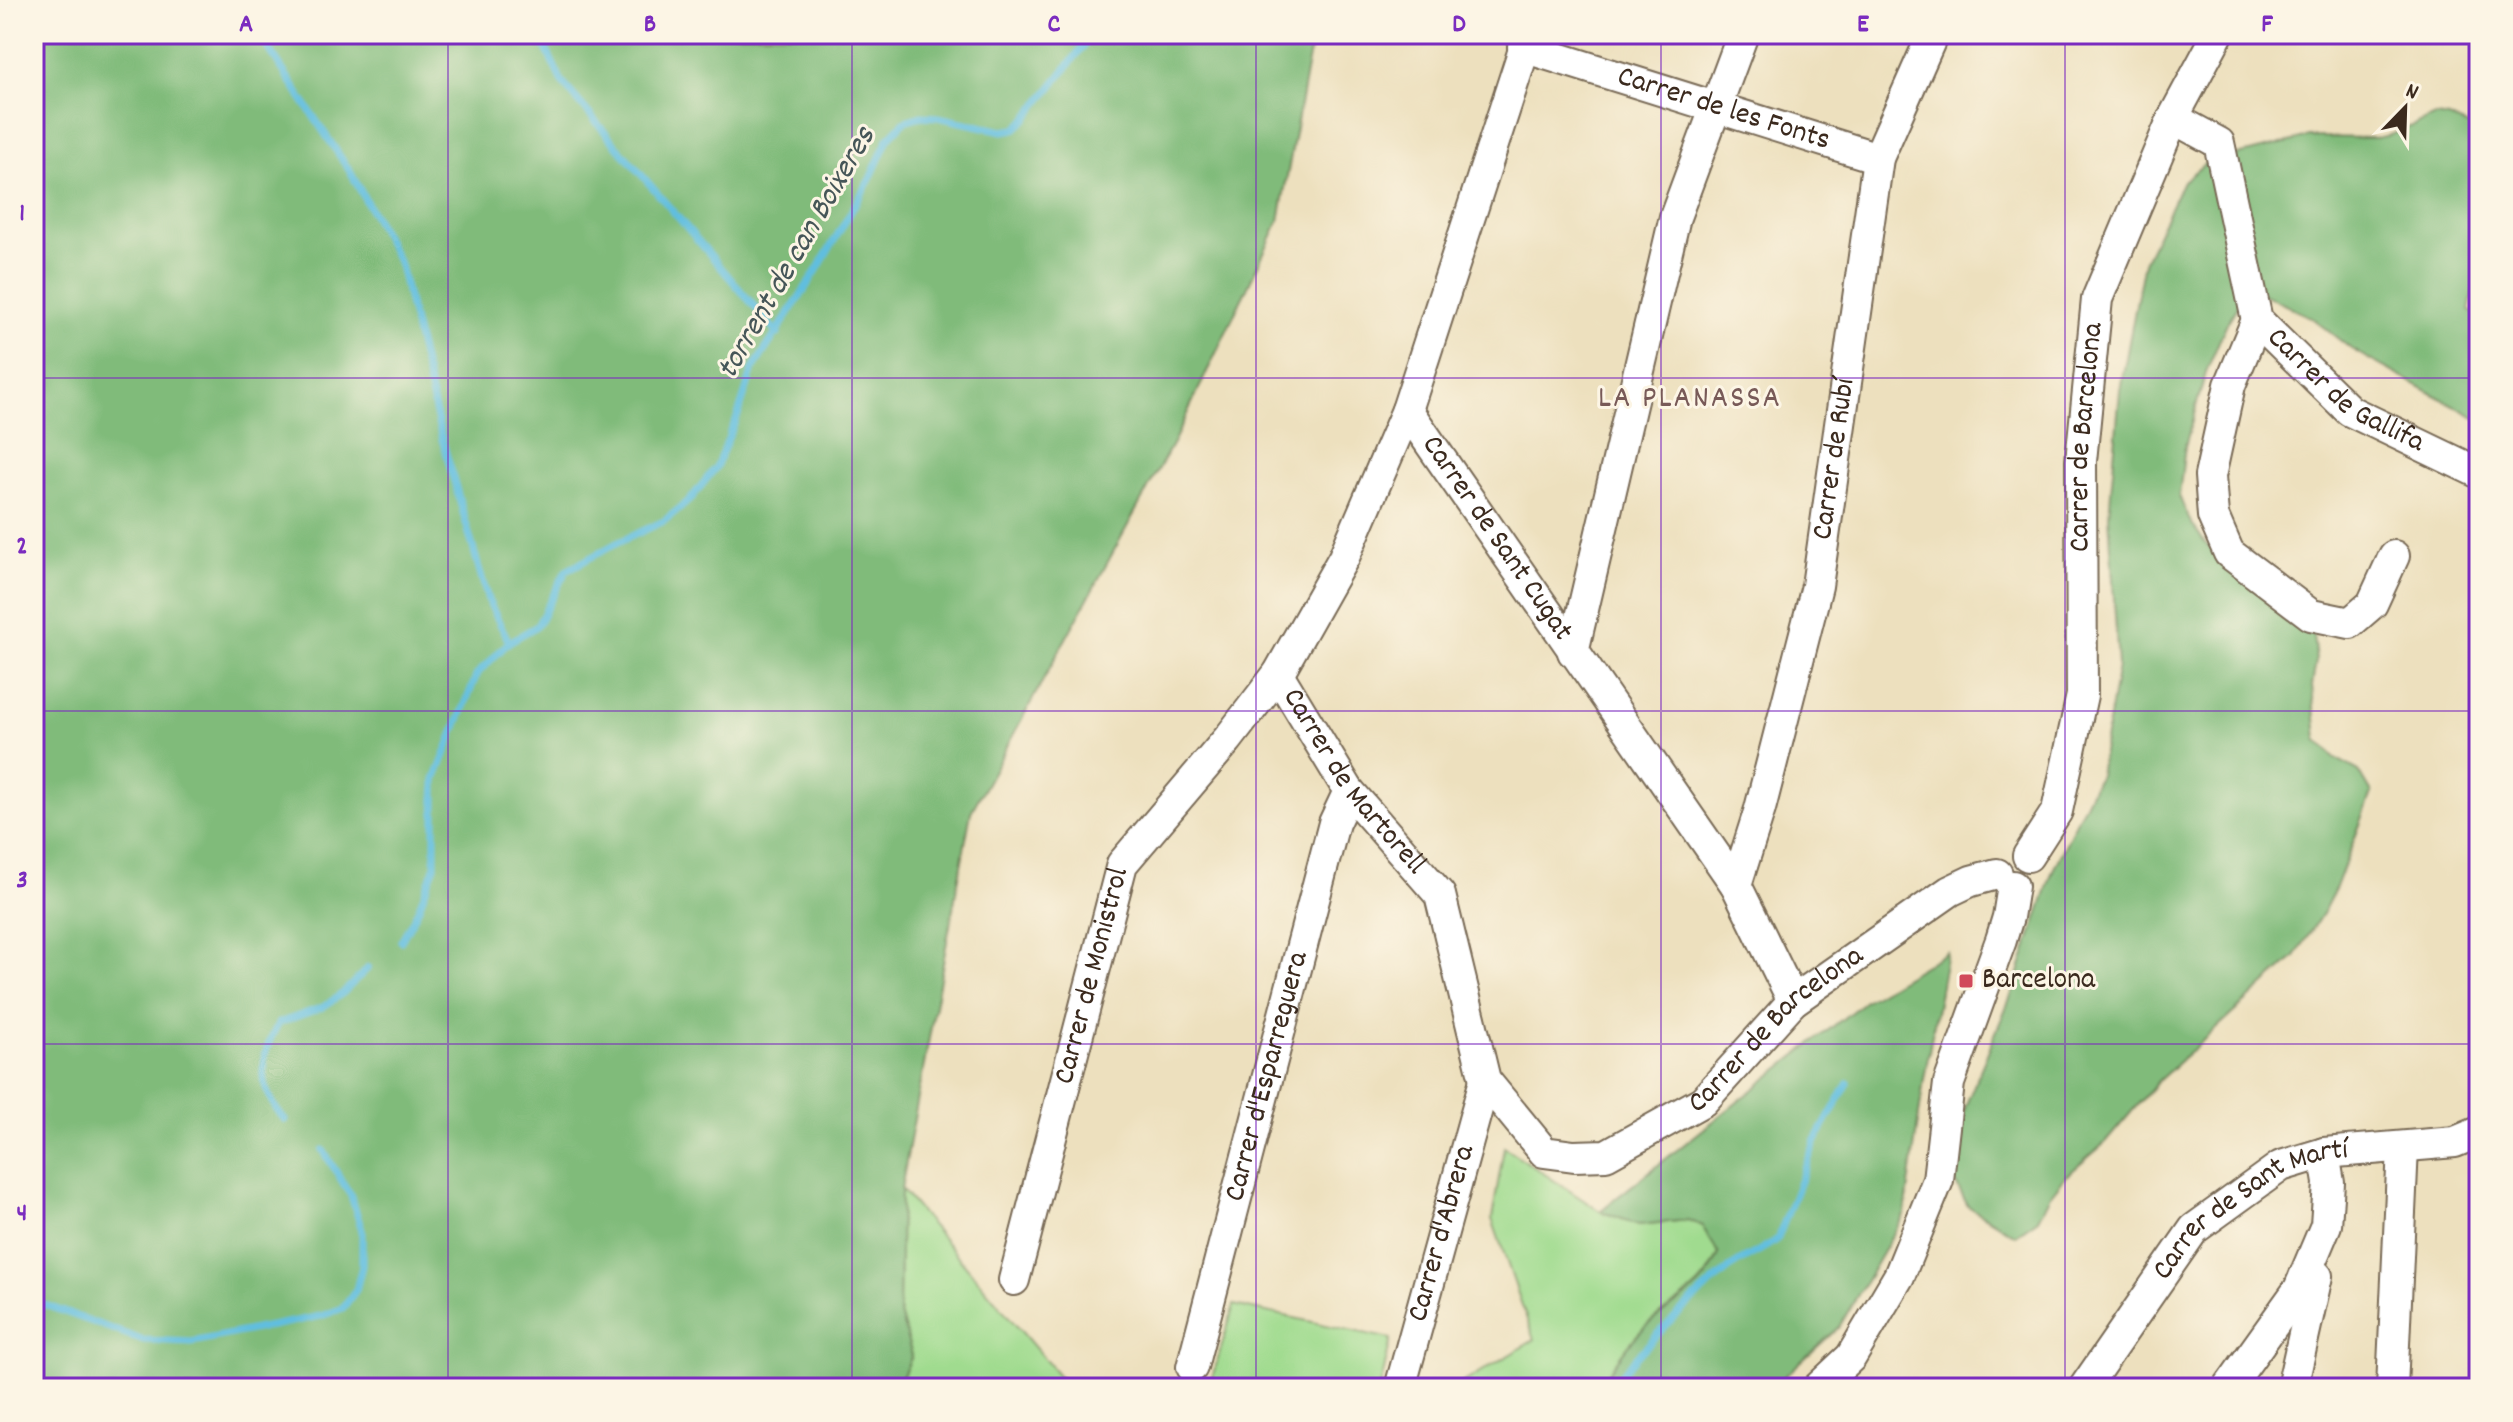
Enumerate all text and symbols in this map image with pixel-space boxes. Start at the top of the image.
text: A [239,7,253,44]
text: B [644,7,656,44]
text: C [1048,7,1061,44]
text: D [1452,7,1466,44]
text: E [1857,7,1869,44]
text: F [2261,7,2273,44]
street label: Carrer de les Fonts [1612,56,1835,163]
north arrow [2365,68,2445,148]
text: N [2400,76,2423,109]
water label: torrent de can Boixeres [707,118,890,389]
text: 1 [19,196,25,233]
street label: Carrer de Gallifa [2256,318,2432,465]
street label: Carrer de Barcelona [2059,320,2116,552]
street label: Carrer de Rubí [1802,373,1868,543]
district label: LA PLANASSA [1598,377,1782,423]
street label: Carrer de Sant Cugat [1410,427,1583,650]
text: 2 [16,529,28,566]
street label: Carrer de Martorell [1270,681,1435,885]
text: 3 [16,863,28,900]
street label: Carrer de Monistrol [1044,863,1142,1089]
street label: Carrer de Barcelona [1681,936,1874,1126]
street label: Carrer d'Esparreguera [1215,946,1321,1206]
place label: Barcelona [1982,960,2096,1003]
marker: Barcelona [1957,972,1975,990]
street label: Carrer de Sant Martí [2143,1129,2352,1290]
street label: Carrer d'Abrera [1398,1140,1488,1327]
text: 4 [17,1196,27,1233]

